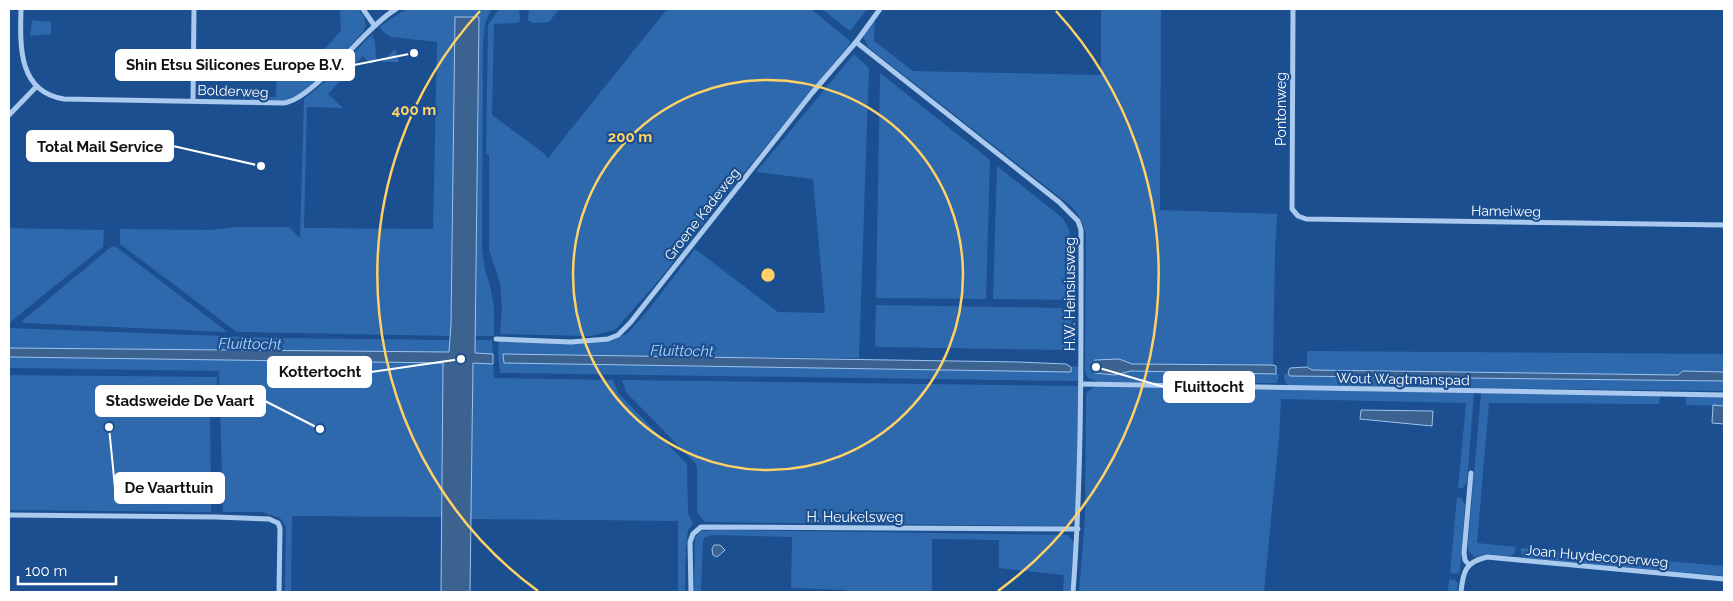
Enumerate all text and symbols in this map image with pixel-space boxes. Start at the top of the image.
callout: Shin Etsu Silicones Europe B.V. [116,50,354,80]
text: Shin Etsu Silicones Europe B.V. [126,56,344,74]
street label: Pontonweg [1273,72,1289,146]
street label: Bolderweg [197,82,269,100]
text: 400 m [392,101,436,119]
text: 200 m [608,128,652,146]
callout: Total Mail Service [27,131,173,161]
text: Total Mail Service [37,138,163,156]
street label: Groene Kadeweg [661,165,743,263]
street label: Hameiweg [1471,202,1541,220]
street label: H.W. Heinsiusweg [1062,237,1078,351]
centre of rings [759,266,777,284]
water label: Fluittocht [218,334,282,354]
water label: Fluittocht [650,341,714,361]
callout: Kottertocht [268,357,371,387]
text: Kottertocht [279,363,362,381]
street label: Wout Wagtmanspad [1336,370,1470,388]
callout: Fluittocht [1164,372,1254,402]
text: Fluittocht [1174,378,1244,396]
callout: Stadsweide De Vaart [96,386,265,416]
text: Stadsweide De Vaart [106,392,255,410]
callout: De Vaarttuin [115,473,224,503]
text: De Vaarttuin [125,479,213,497]
street label: H. Heukelsweg [807,509,903,525]
street label: Joan Huydecoperweg [1525,542,1669,570]
scale bar [18,554,115,586]
text: 100 m [25,562,67,580]

